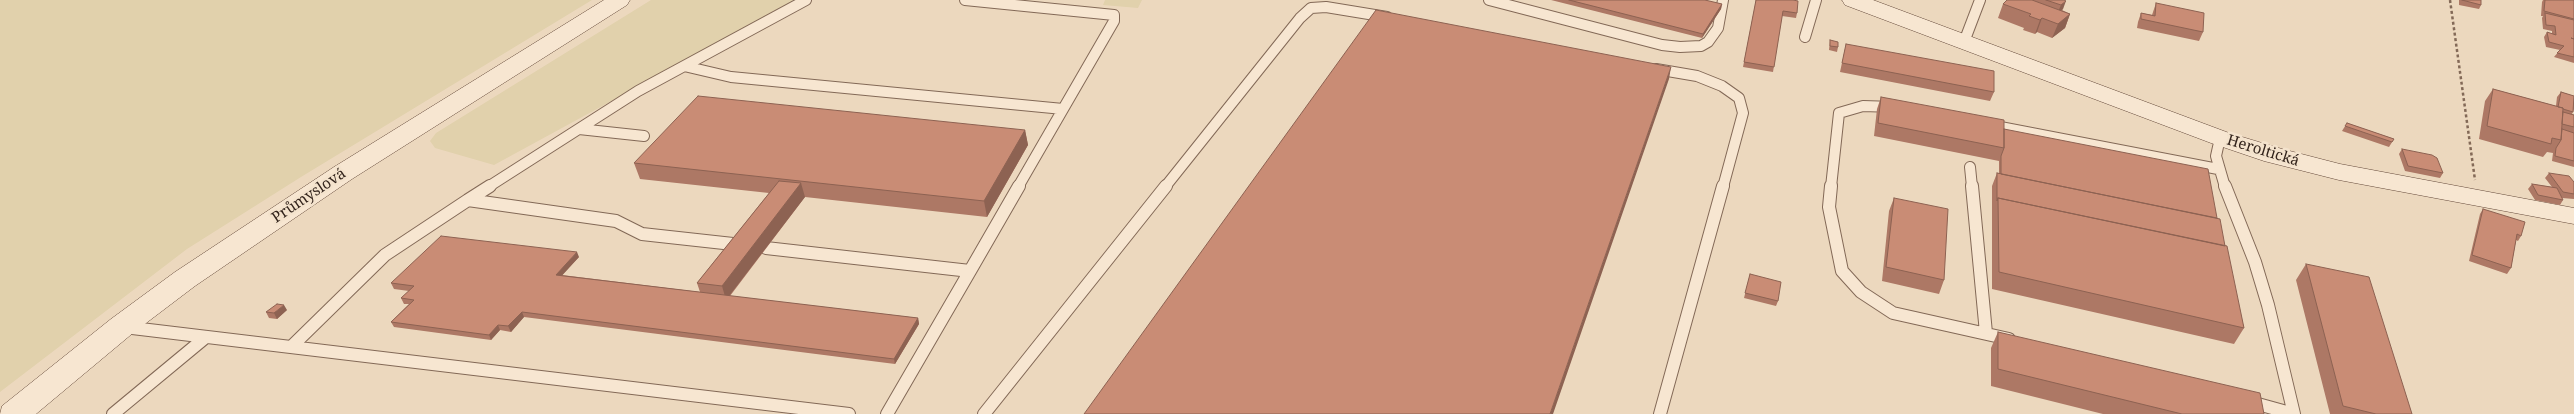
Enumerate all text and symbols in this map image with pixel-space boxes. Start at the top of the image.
street label: Heroltická [2225,131,2301,171]
street label: Průmyslová [269,165,349,227]

